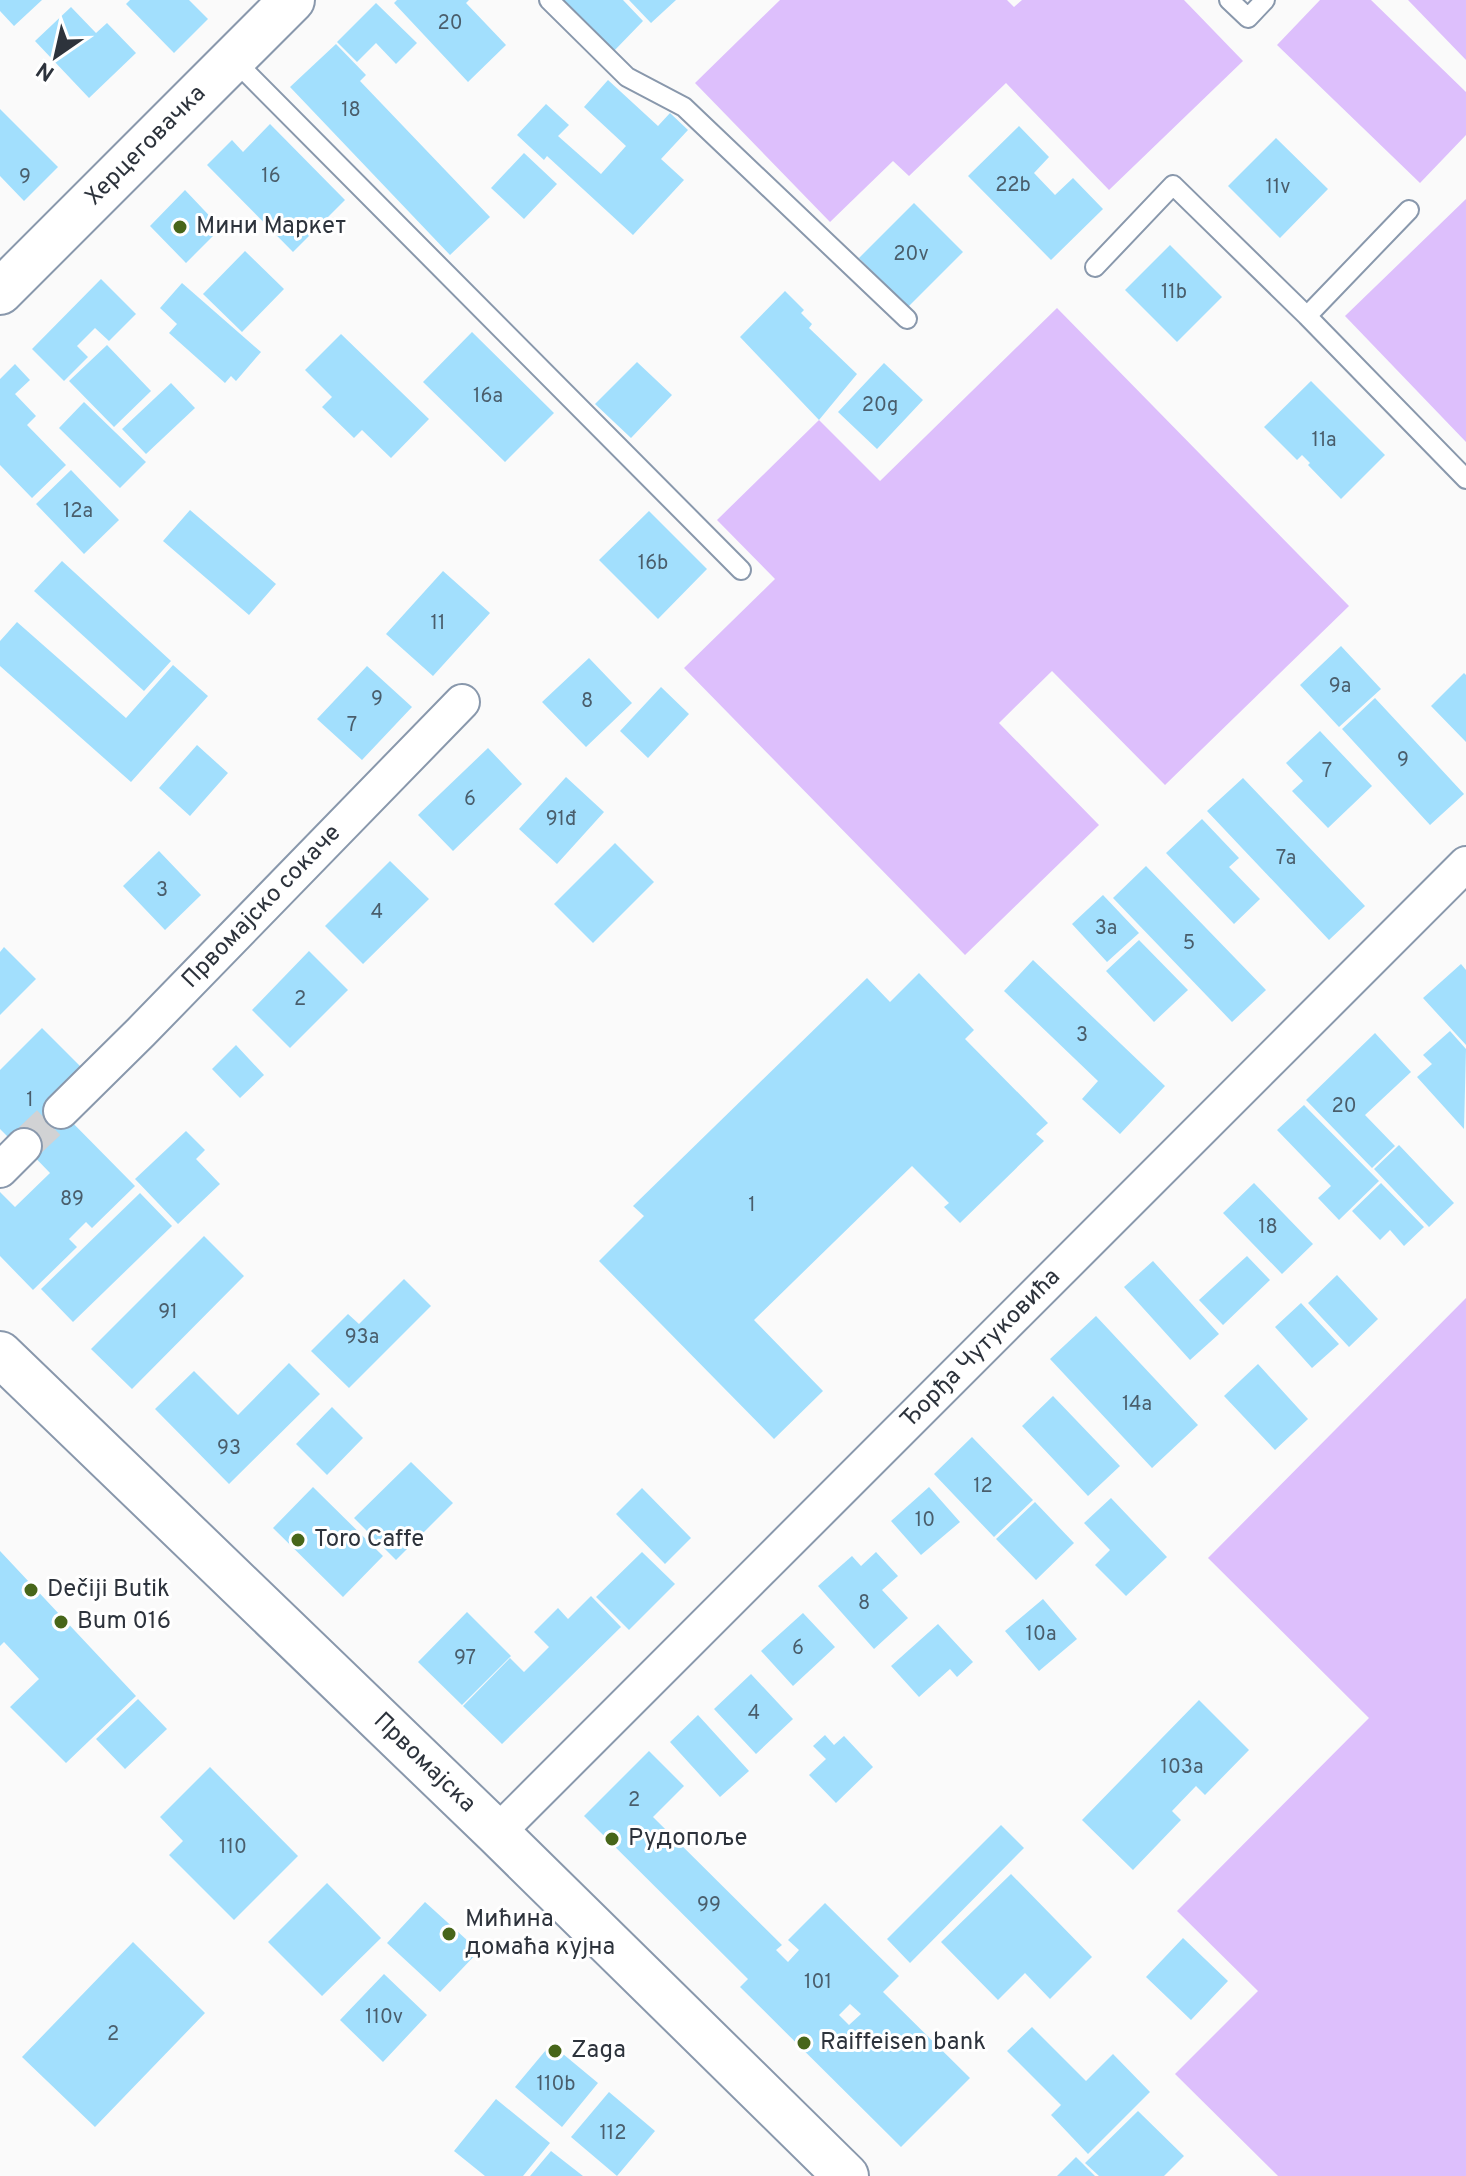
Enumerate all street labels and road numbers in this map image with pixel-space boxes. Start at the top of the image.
street label: Херцеговачка [79,79,213,213]
street label: Првомајско сокаче [176,819,348,995]
street label: Ђорђа Чутуковића [895,1263,1067,1435]
street label: Првомајска [366,1707,482,1819]

